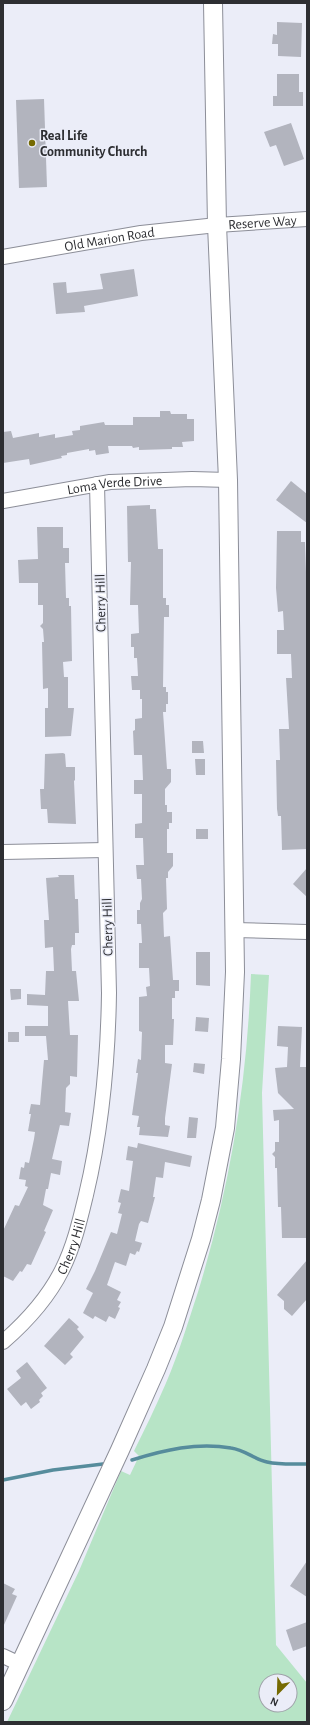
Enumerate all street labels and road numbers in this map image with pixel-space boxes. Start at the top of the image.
street label: Reserve Way [228,214,297,232]
street label: Old Marion Road [63,226,155,254]
street label: Loma Verde Drive [66,474,162,497]
street label: Cherry Hill [93,574,109,632]
street label: Cherry Hill [100,898,116,956]
street label: Cherry Hill [55,1217,88,1277]

